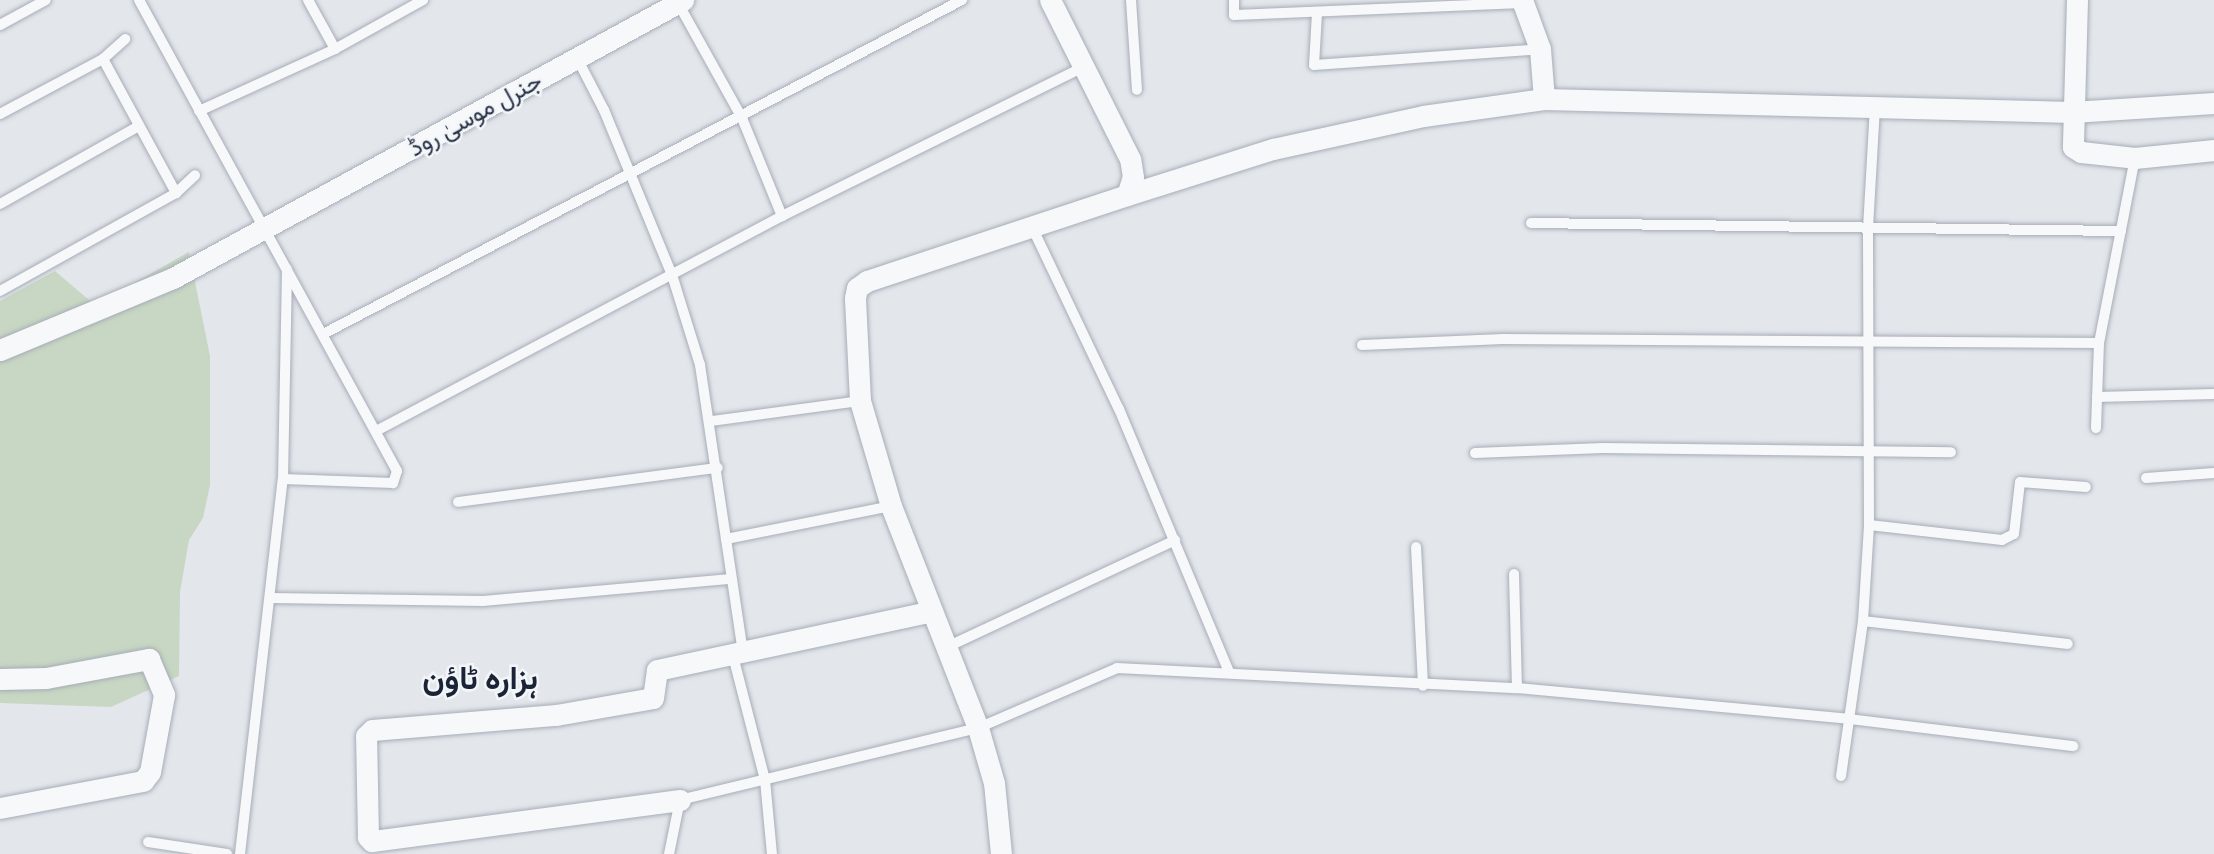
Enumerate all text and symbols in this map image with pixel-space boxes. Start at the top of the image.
street label: جنرل موسیٰ روڈ [403,66,547,162]
district label: ہزارہ ٹاؤن [422,659,538,697]

